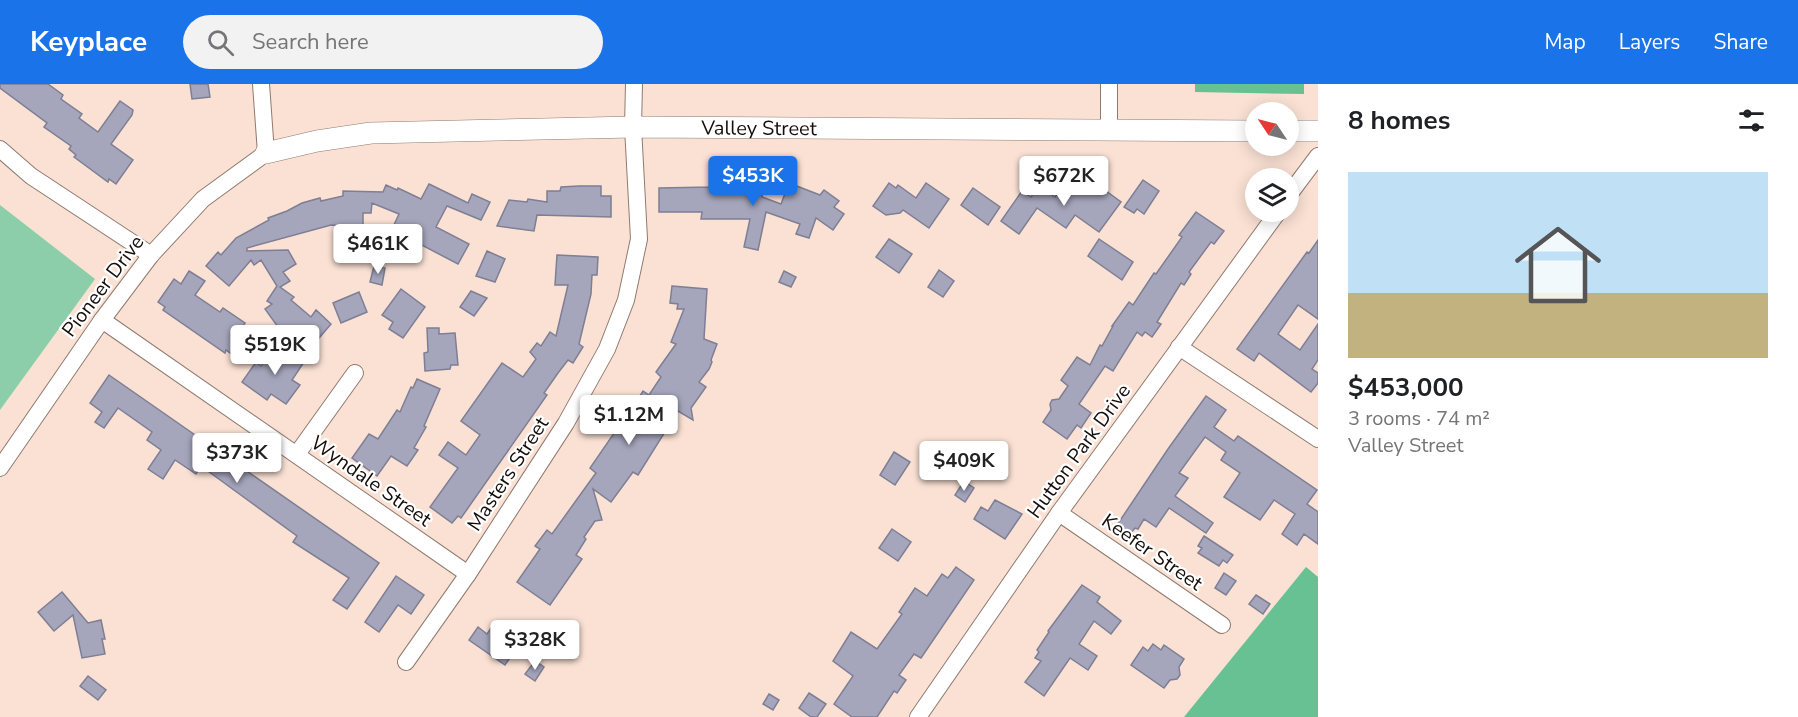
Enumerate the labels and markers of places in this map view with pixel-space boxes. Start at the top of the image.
pin: $453K [711,156,795,207]
pin: $672K [1022,156,1106,207]
pin: $461K [336,224,420,275]
pin: $519K [233,325,317,376]
pin: $1.12M [580,395,678,446]
pin: $373K [195,433,279,484]
pin: $409K [922,441,1006,492]
pin: $328K [493,620,577,671]

